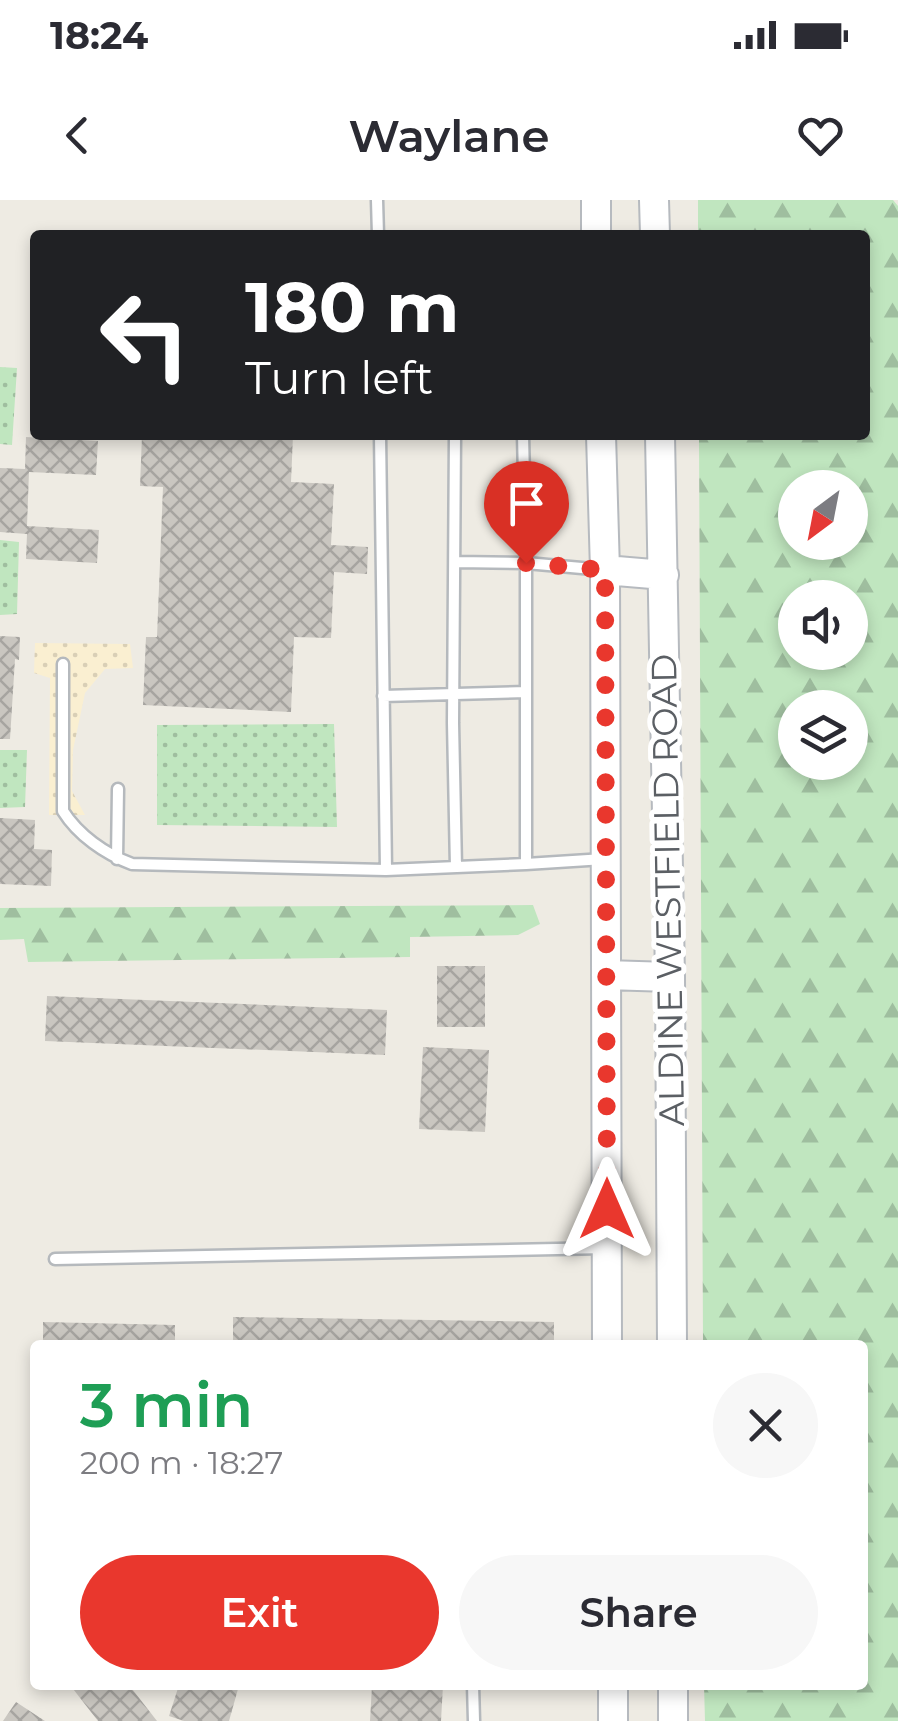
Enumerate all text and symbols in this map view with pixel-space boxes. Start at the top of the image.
text: 18:24 [50,12,148,59]
icon: back [50,108,105,163]
text: Waylane [349,108,549,163]
icon: heart [793,108,848,163]
text: 180 m [245,264,459,350]
icon: left [80,270,210,400]
text: Turn left [245,350,433,405]
pin [484,461,569,564]
north arrow [778,470,868,560]
map controls [778,470,868,780]
icon: arrive [499,476,554,531]
button: sound [778,580,868,670]
street label: ALDINE WESTFIELD ROAD [642,653,693,1127]
button: layers [778,690,868,780]
position arrow [555,1157,659,1261]
text: 3 min [80,1369,253,1442]
button: close [713,1373,818,1478]
text: 200 m · 18:27 [80,1443,283,1482]
button: Exit [80,1555,439,1670]
button: Share [459,1555,818,1670]

